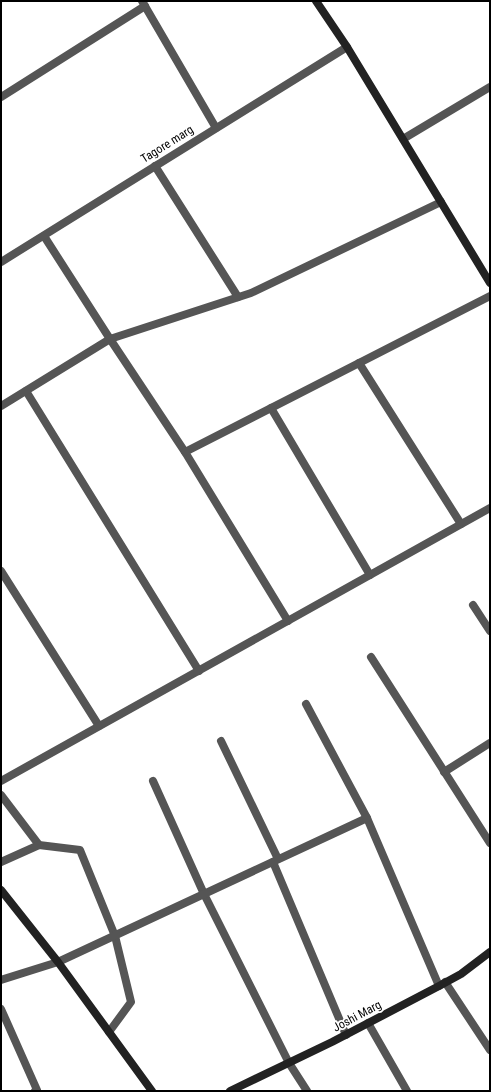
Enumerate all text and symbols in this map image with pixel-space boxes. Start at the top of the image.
street label: Tagore marg [138,122,196,166]
street label: Joshi Marg [330,997,384,1035]

